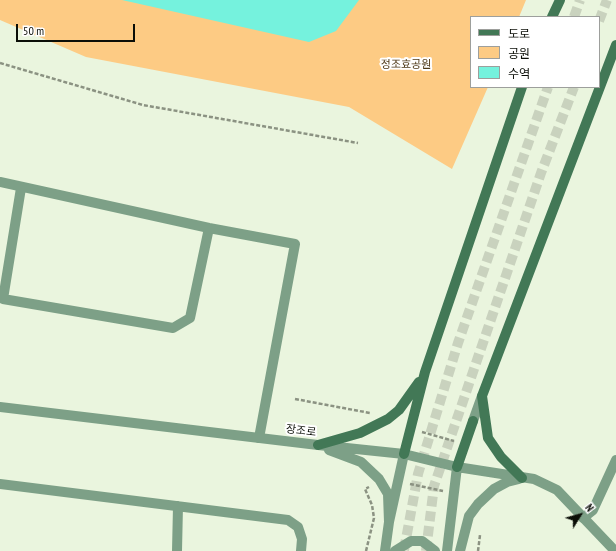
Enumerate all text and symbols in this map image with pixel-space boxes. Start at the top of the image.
scale bar [18,16,137,42]
legend [470,16,600,88]
text: 50 m [23,23,44,38]
text: 도로 [508,26,530,41]
text: 공원 [508,46,530,61]
park label: 정조효공원 [381,58,431,72]
text: 수역 [508,66,530,81]
street label: 장조로 [285,423,317,439]
north arrow [560,495,600,535]
text: N [582,501,597,514]

